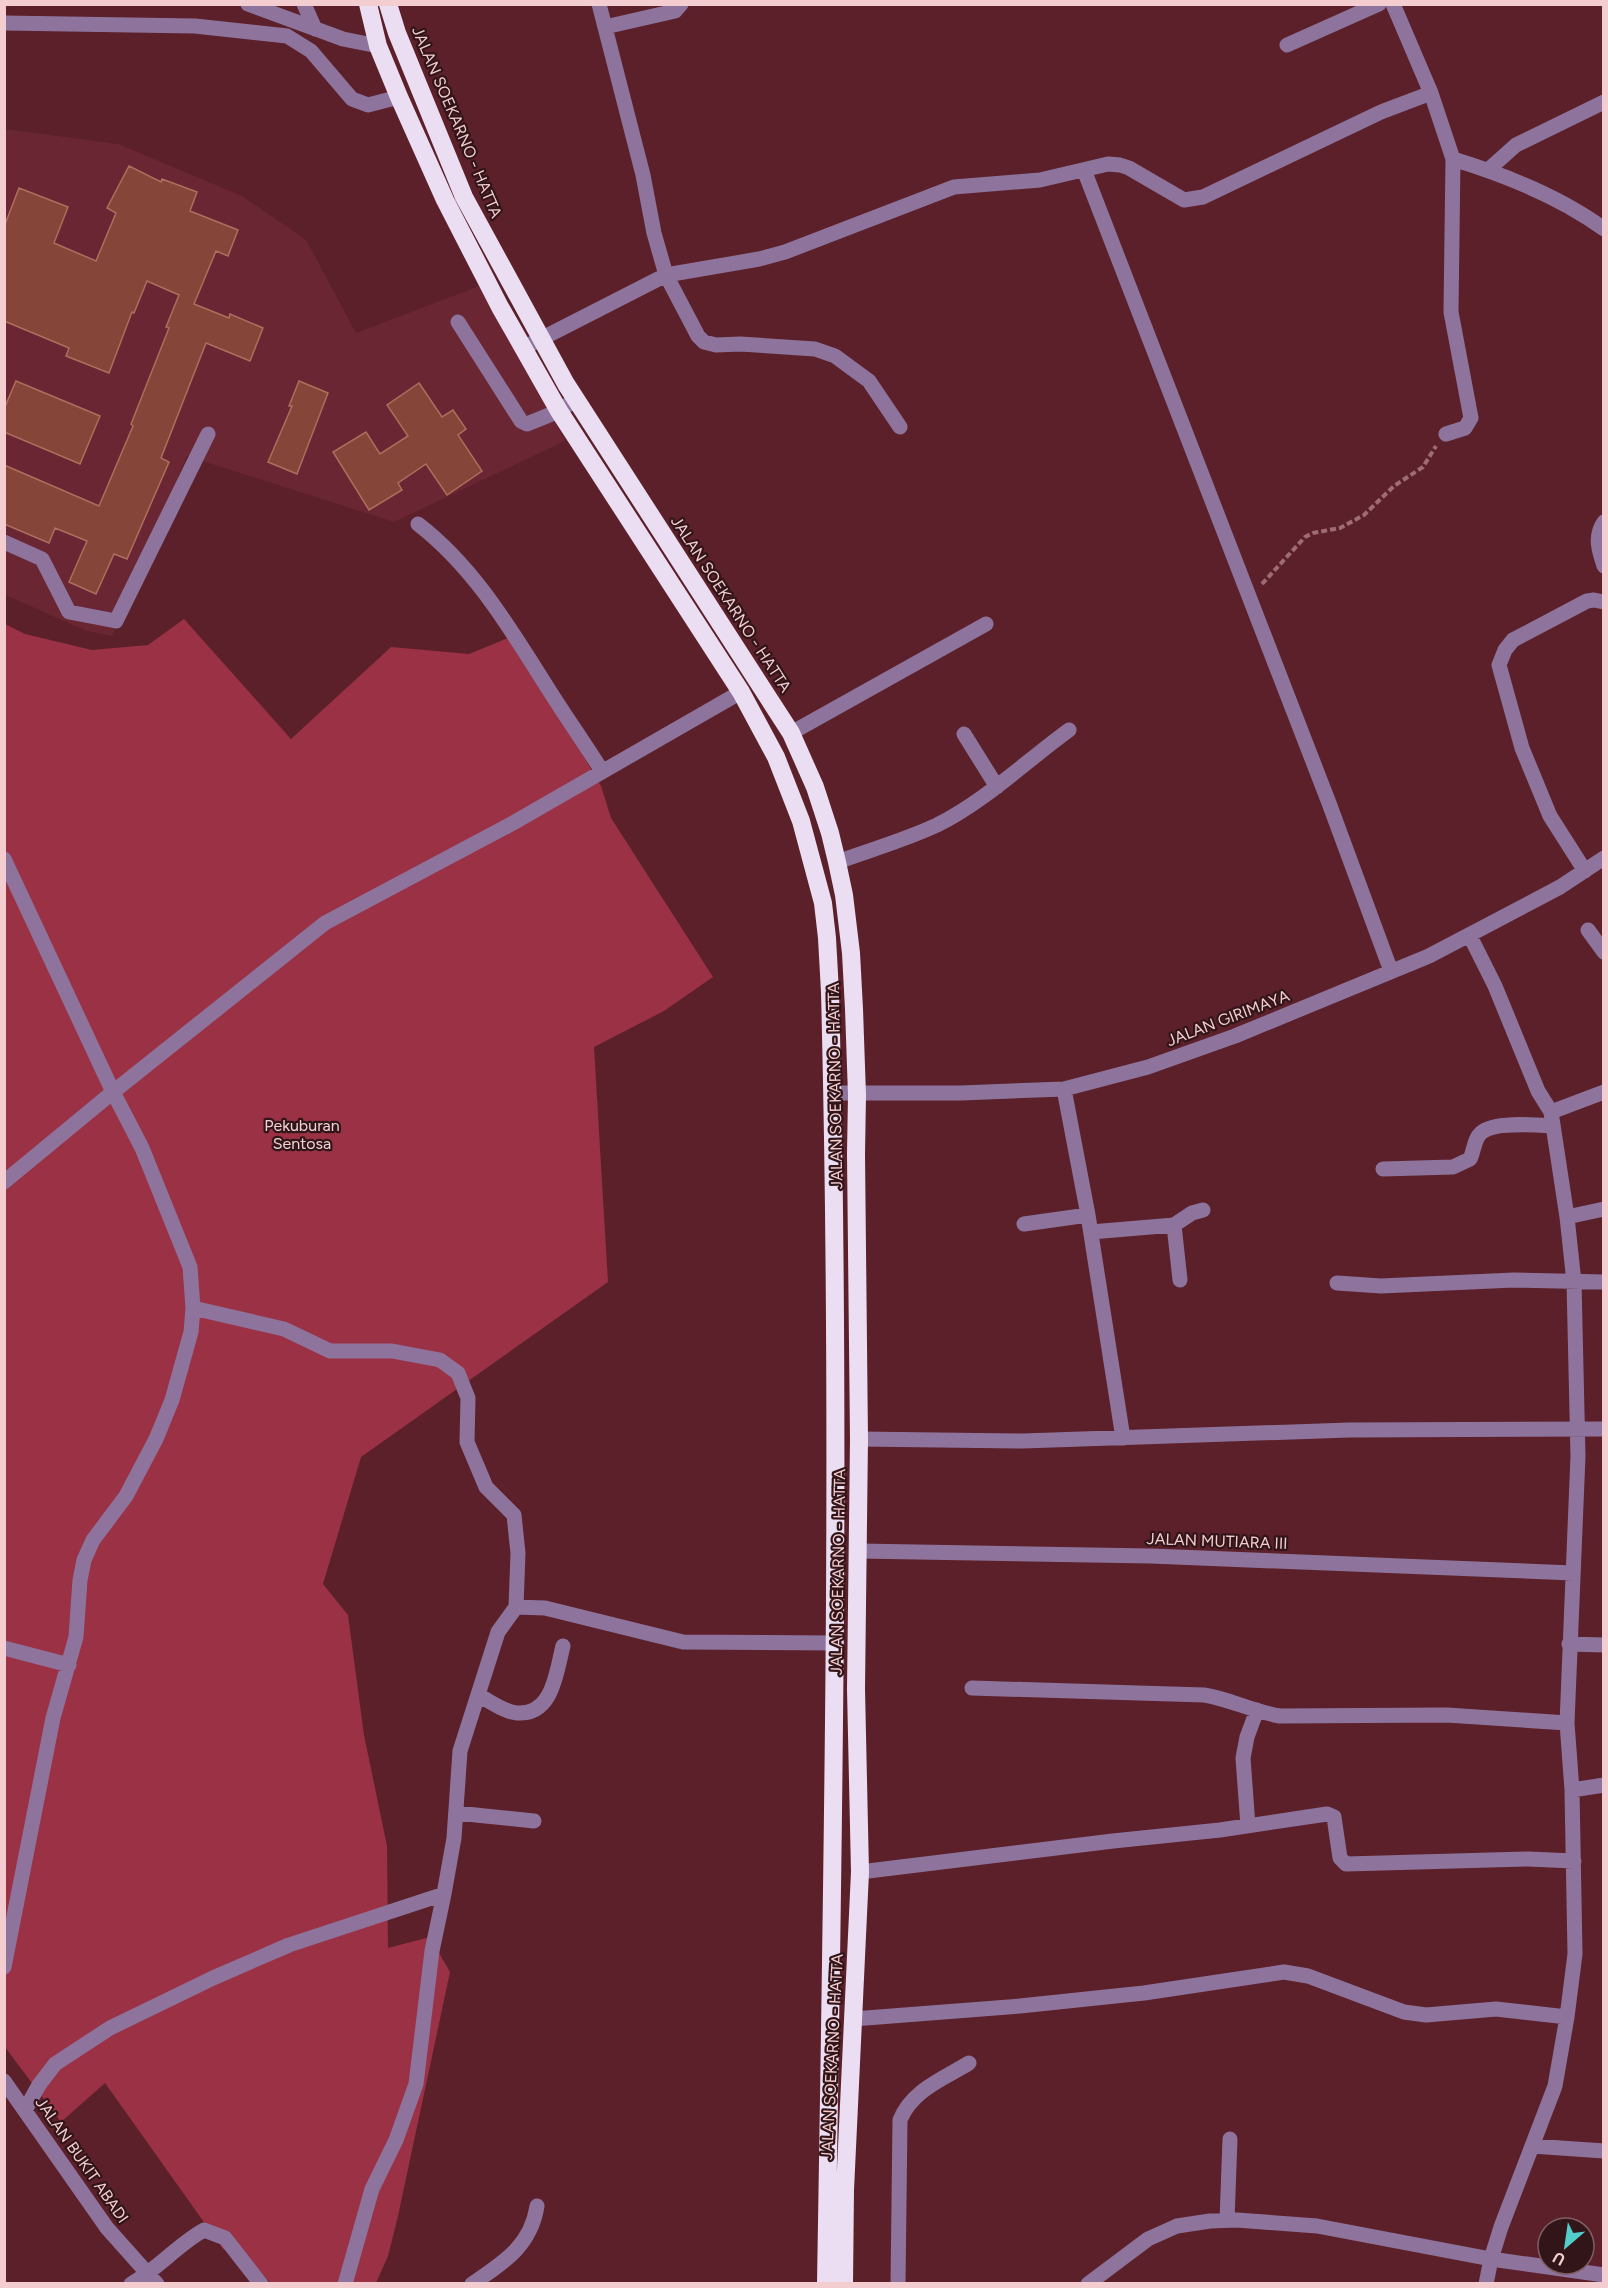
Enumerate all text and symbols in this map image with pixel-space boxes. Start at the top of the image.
street label: JALAN SOEKARNO - HATTA [408,23,506,221]
street label: JALAN SOEKARNO - HATTA [667,512,795,696]
street label: JALAN SOEKARNO - HATTA [824,983,846,1189]
street label: JALAN GIRIMAYA [1164,986,1292,1050]
park label: Pekuburan Sentosa [264,1116,340,1153]
street label: JALAN SOEKARNO - HATTA [827,1469,849,1675]
street label: JALAN MUTIARA III [1146,1529,1288,1553]
street label: JALAN SOEKARNO - HATTA [817,1953,847,2161]
street label: JALAN BUKIT ABADI [31,2093,133,2227]
north arrow [1536,2216,1596,2276]
text: U [1549,2248,1569,2270]

